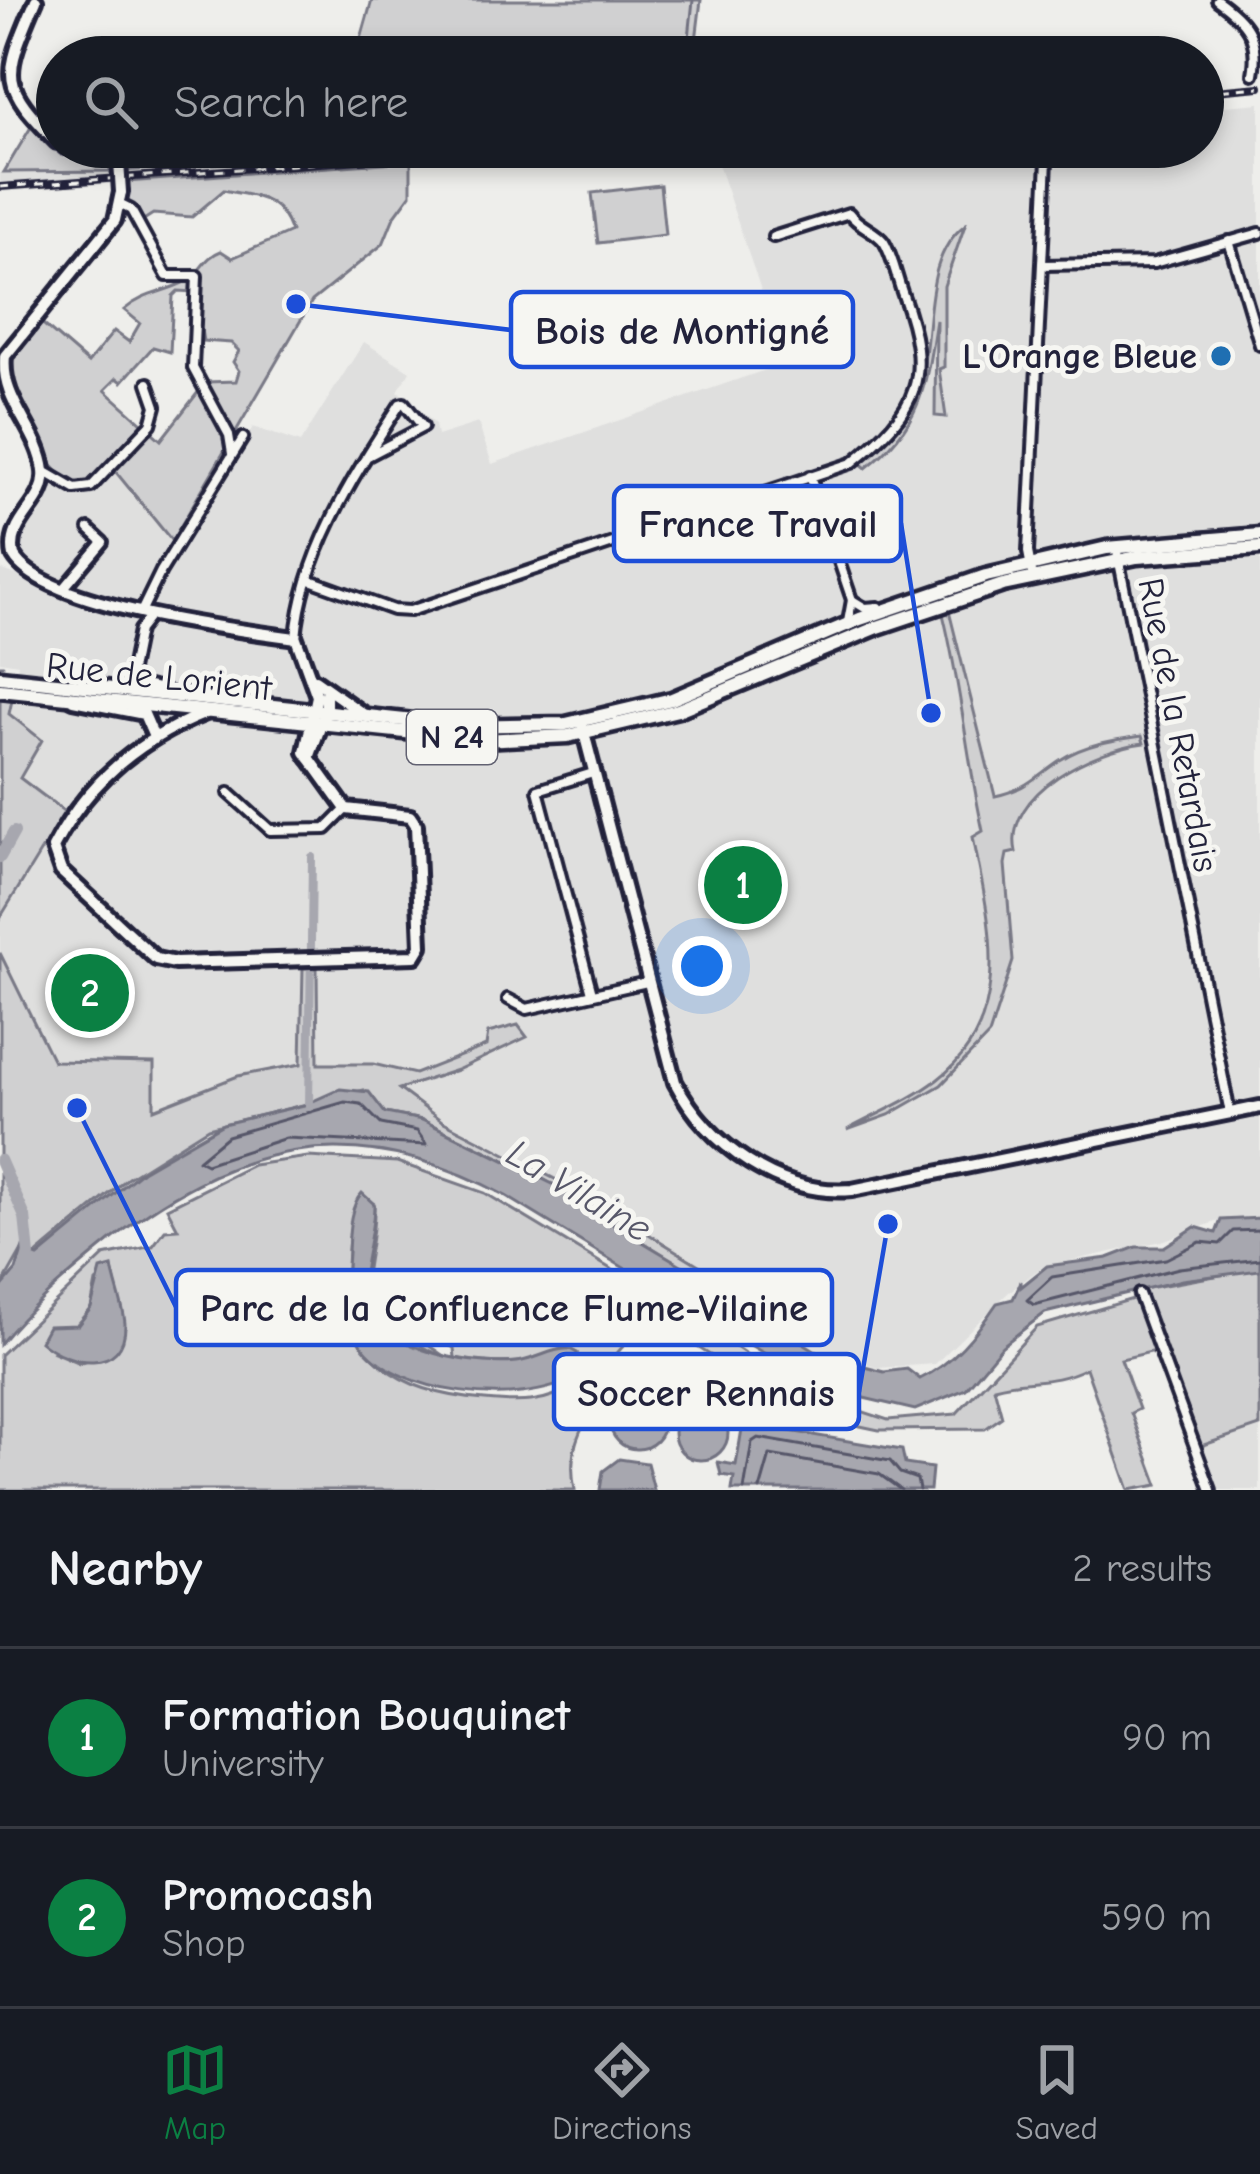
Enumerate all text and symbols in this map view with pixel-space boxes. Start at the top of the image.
search box [36,36,1224,168]
icon: search [78,69,144,135]
text: Search here [174,76,408,128]
callout: Bois de Montigné [511,292,853,367]
text: Bois de Montigné [535,309,829,354]
place label: L'Orange Bleue [962,336,1197,377]
marker: L'Orange Bleue [1208,343,1234,369]
callout: France Travail [614,486,901,561]
text: France Travail [639,502,877,547]
street label: Rue de la Retardais [1129,575,1227,875]
street label: Rue de Lorient [44,645,275,709]
road number: N 24 [407,710,497,764]
pin: 1 [704,840,782,930]
your location [672,936,732,996]
pin: 2 [51,948,129,1038]
water label: La Vilaine [499,1130,659,1252]
callout: Parc de la Confluence Flume-Vilaine [176,1270,832,1345]
text: Parc de la Confluence Flume-Vilaine [200,1286,808,1331]
callout: Soccer Rennais [554,1354,859,1429]
text: Soccer Rennais [578,1371,834,1416]
text: Nearby [48,1539,202,1598]
text: 2 results [1072,1546,1212,1591]
text: Formation Bouquinet [162,1689,570,1741]
text: 1 [79,1715,95,1760]
text: 90 m [1122,1715,1212,1760]
text: University [162,1741,324,1786]
text: Promocash [162,1869,374,1921]
text: 2 [77,1895,97,1940]
text: 590 m [1101,1895,1212,1940]
text: Shop [162,1921,246,1966]
tab: Map [162,2037,228,2147]
tab: Directions [552,2037,692,2147]
tab: Saved [1016,2037,1098,2147]

